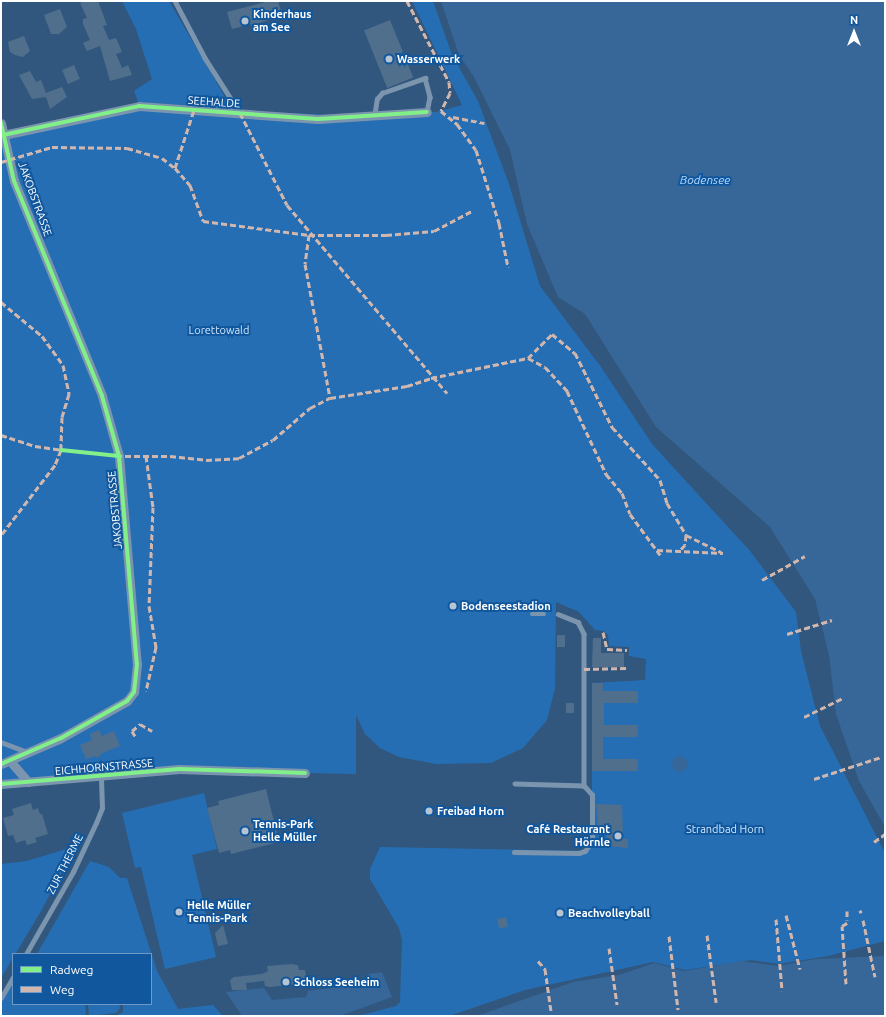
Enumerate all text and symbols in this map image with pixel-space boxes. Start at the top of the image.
place label: Kinderhaus am See [253,8,311,34]
north arrow [834,12,874,52]
text: N [850,14,858,26]
marker: Kinderhaus am See [240,16,250,26]
place label: Wasserwerk [397,52,460,66]
marker: Wasserwerk [384,54,394,64]
street label: SEEHALDE [187,94,241,110]
street label: JAKOBSTRASSE [15,160,55,238]
water label: Bodensee [680,173,730,187]
park label: Lorettowald [189,323,249,337]
street label: JAKOBSTRASSE [105,470,125,550]
place label: Bodenseestadion [461,599,551,613]
marker: Bodenseestadion [448,601,458,611]
street label: EICHHORNSTRASSE [54,756,154,778]
place label: Freibad Horn [437,804,504,818]
marker: Freibad Horn [424,806,434,816]
place label: Tennis-Park Helle Müller [253,818,317,844]
park label: Strandbad Horn [686,822,764,836]
place label: Café Restaurant Hörnle [526,823,610,849]
marker: Tennis-Park Helle Müller [240,826,250,836]
marker: Café Restaurant Hörnle [613,831,623,841]
street label: ZUR THERME [44,832,86,896]
place label: Helle Müller Tennis-Park [187,899,251,925]
place label: Beachvolleyball [568,906,650,920]
marker: Helle Müller Tennis-Park [174,907,184,917]
marker: Beachvolleyball [555,908,565,918]
legend [12,953,152,1005]
text: Radweg [50,963,93,976]
place label: Schloss Seeheim [294,975,379,989]
marker: Schloss Seeheim [281,977,291,987]
text: Weg [50,983,74,996]

